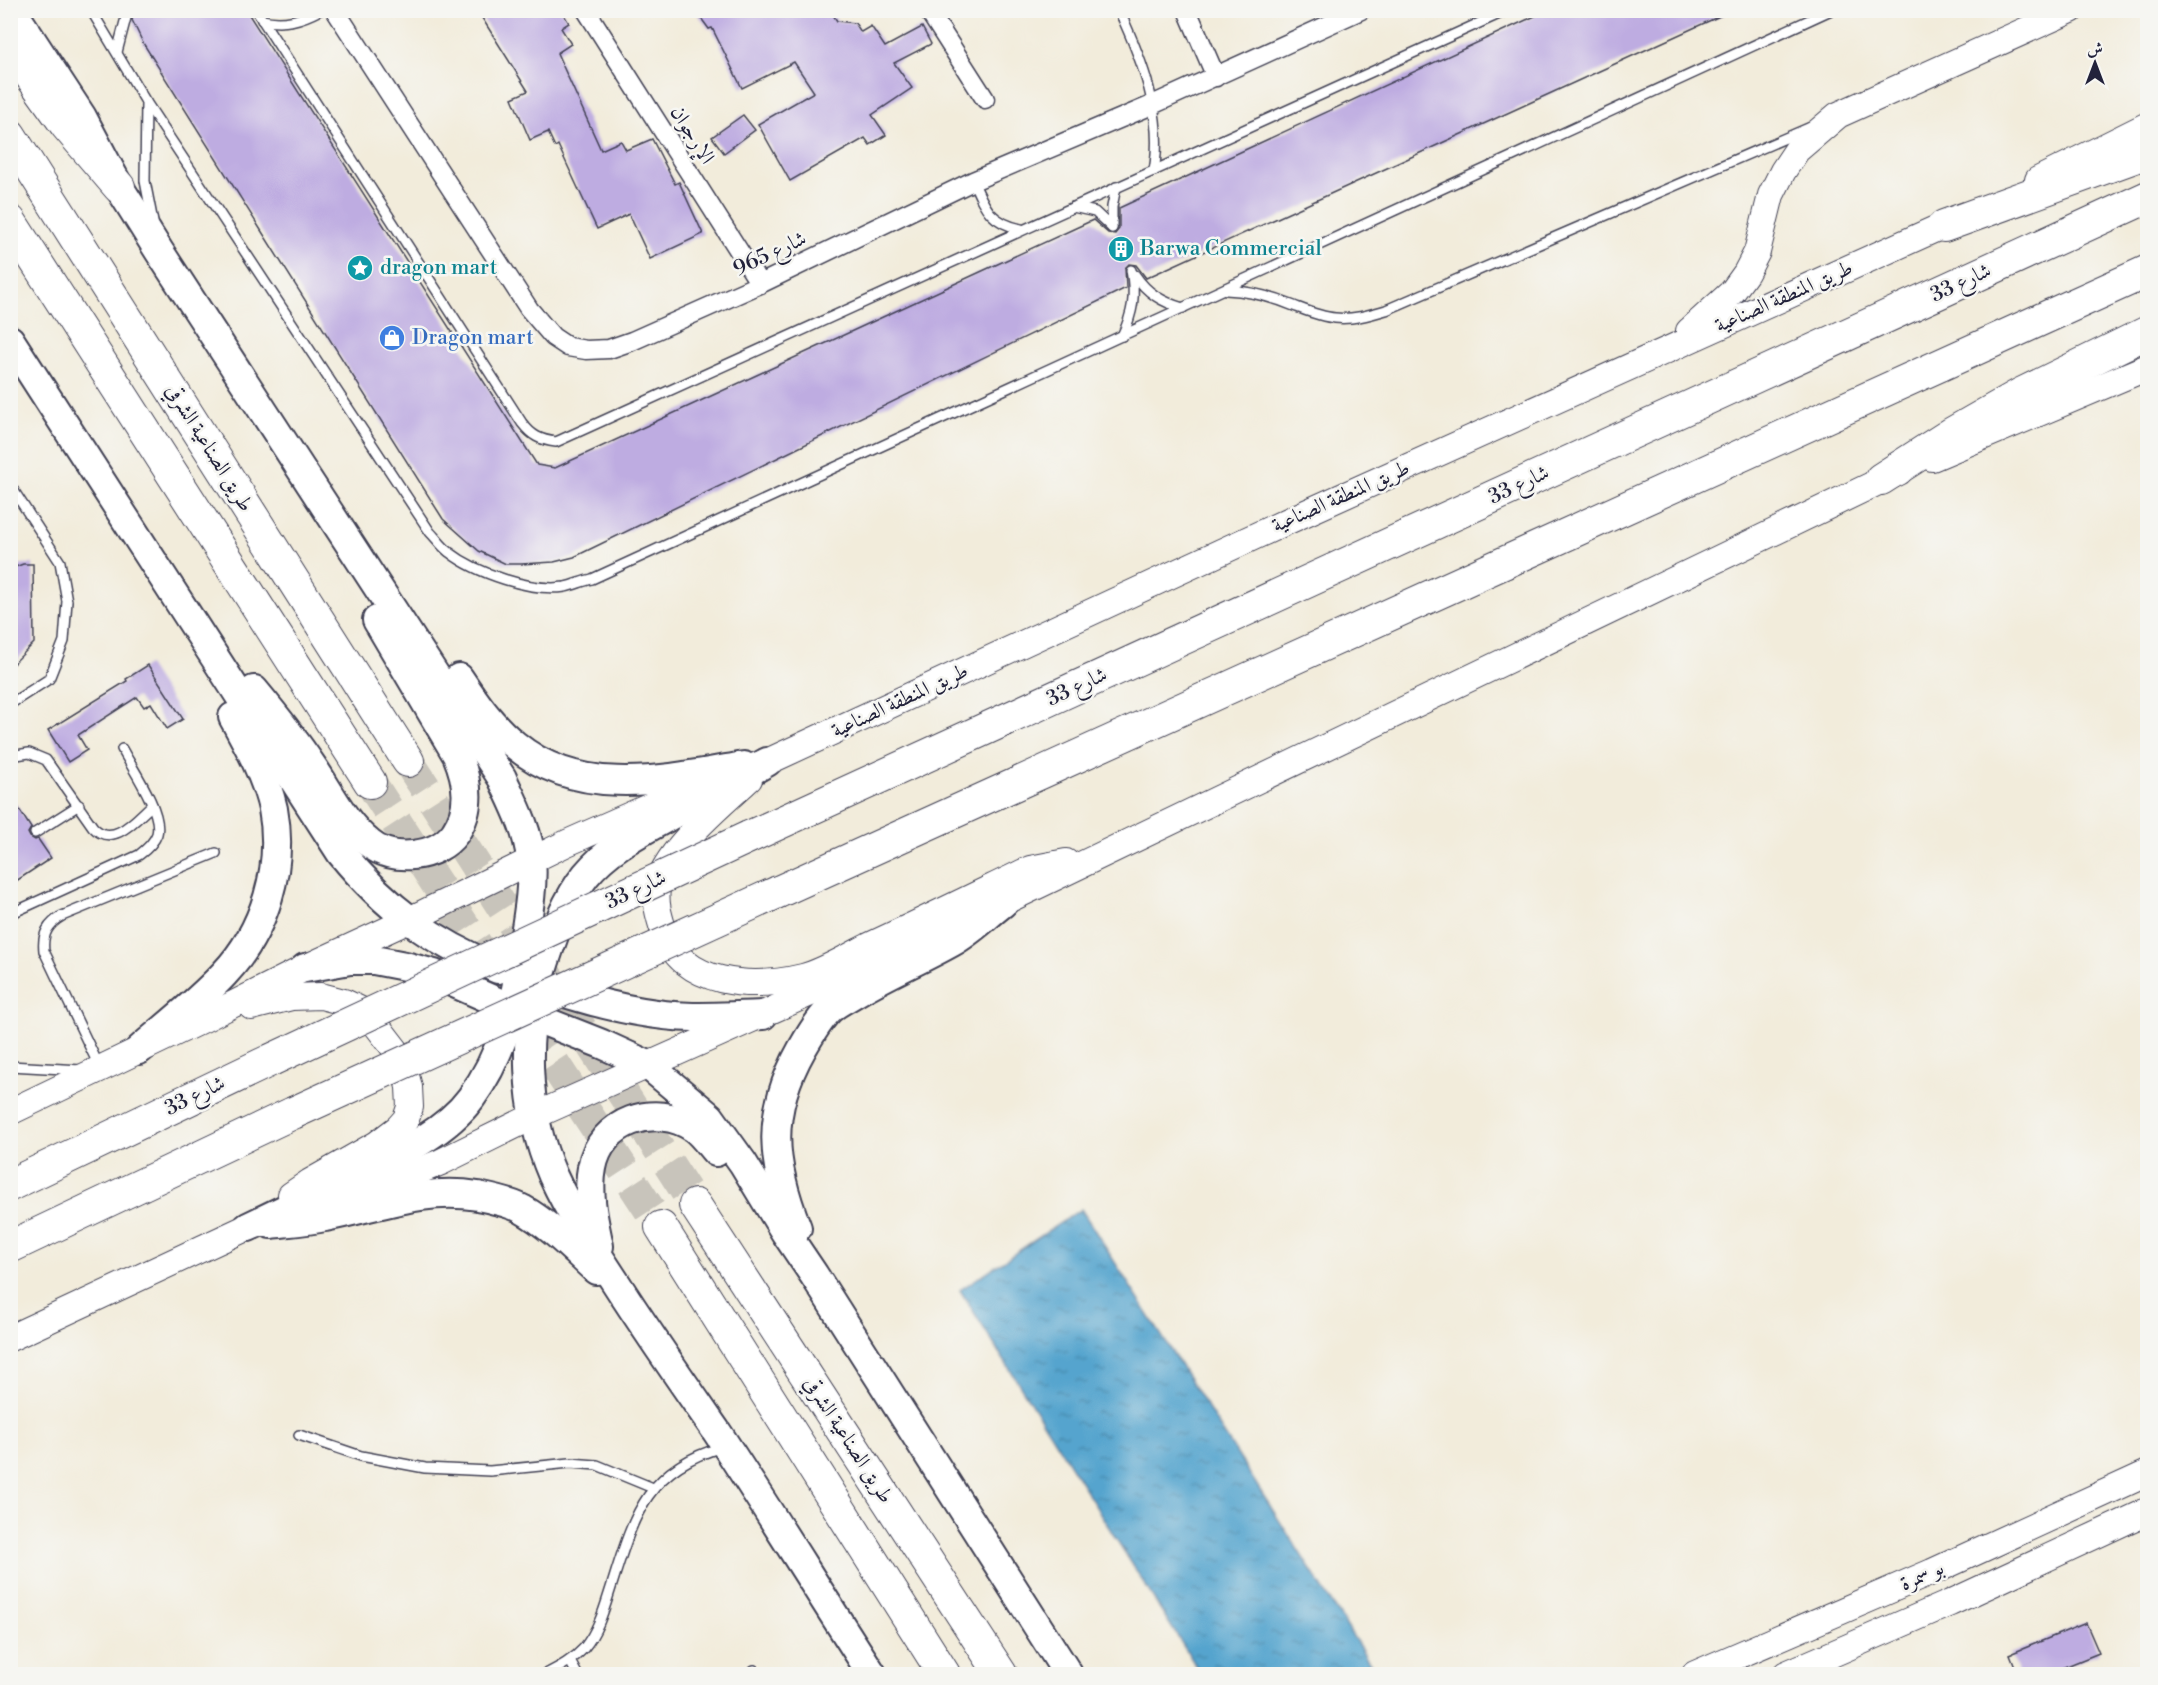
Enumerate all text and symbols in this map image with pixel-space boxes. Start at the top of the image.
north arrow [2065,33,2125,93]
text: ش [2087,39,2103,59]
street label: الإرجوان [662,101,720,170]
street label: شارع 965 [729,226,812,286]
building icon: Barwa Commercial [1106,234,1136,264]
place label: Barwa Commercial [1139,236,1322,262]
place icon: dragon mart [345,253,375,283]
place label: dragon mart [380,255,498,281]
street label: طريق المنطقة الصناعية [1711,255,1857,339]
street label: شارع 33 [1927,258,1997,312]
shop icon: Dragon mart [377,323,407,353]
place label: Dragon mart [412,325,534,351]
street label: طريق الصناعية الشرقي [157,379,259,519]
street label: طريق المنطقة الصناعية [1268,455,1414,539]
street label: شارع 33 [1485,460,1555,514]
street label: طريق المنطقة الصناعية [827,658,973,744]
street label: شارع 33 [1043,662,1113,716]
street label: شارع 33 [602,865,672,919]
street label: شارع 33 [161,1070,231,1125]
street label: طريق الصناعية الشرقي [795,1372,899,1510]
street label: بو سمرة [1896,1555,1948,1597]

